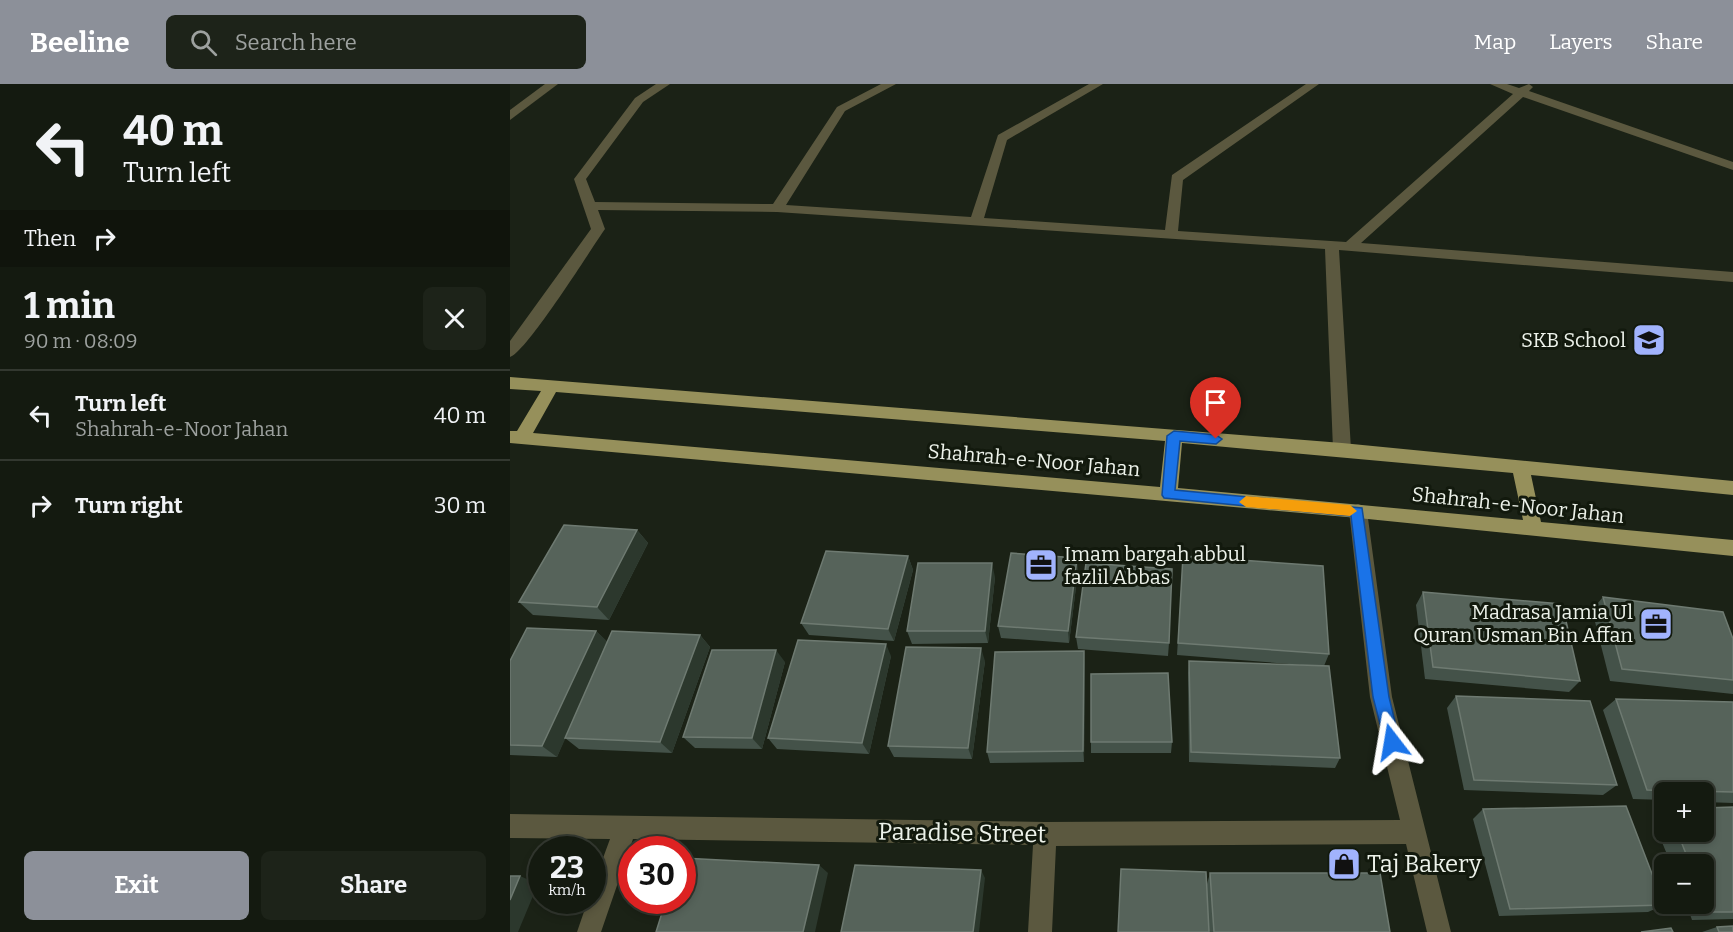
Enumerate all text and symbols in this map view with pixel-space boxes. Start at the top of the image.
search box [166,15,586,69]
text: Beeline [30,26,130,59]
icon: search [187,26,220,59]
text: Search here [235,29,357,56]
text: Map [1474,29,1516,55]
text: Layers [1549,29,1613,55]
text: Share [1646,29,1703,55]
text: 40 m [123,106,223,156]
icon: left [24,108,102,186]
text: Turn left [123,157,231,189]
icon: right [88,222,121,255]
text: Then [24,225,76,252]
text: 1 min [24,284,115,328]
button: close [423,287,486,350]
school or university icon: SKB School [1631,322,1667,358]
place label: SKB School [1521,328,1626,352]
text: 90 m · 08:09 [24,329,137,353]
pin [1190,377,1241,439]
icon: arrive [1199,386,1232,419]
text: Turn left [75,390,167,417]
icon: left [24,399,57,432]
text: 40 m [434,402,486,429]
text: Shahrah-e-Noor Jahan [75,417,288,441]
street label: Shahrah-e-Noor Jahan [927,439,1142,481]
street label: Shahrah-e-Noor Jahan [1411,482,1626,528]
icon: right [24,489,57,522]
text: Turn right [75,492,183,519]
text: 30 m [434,492,486,519]
place label: Imam bargah abbul fazlil Abbas [1064,542,1246,589]
office icon: Imam bargah abbul fazlil Abbas [1023,547,1059,583]
place label: Madrasa Jamia Ul Quran Usman Bin Affan [1413,600,1633,647]
office icon: Madrasa Jamia Ul Quran Usman Bin Affan [1638,606,1674,642]
position arrow [1360,710,1424,774]
map controls [1654,782,1714,914]
button: + [1654,782,1714,842]
street label: Paradise Street [878,818,1047,848]
speed limit sign: 30 [618,836,696,914]
shop icon: Taj Bakery [1326,846,1362,882]
text: 23 [550,850,584,886]
place label: Taj Bakery [1367,850,1482,878]
button: Exit [24,851,249,920]
button: Share [261,851,486,920]
button: − [1654,854,1714,914]
text: km/h [548,881,586,899]

